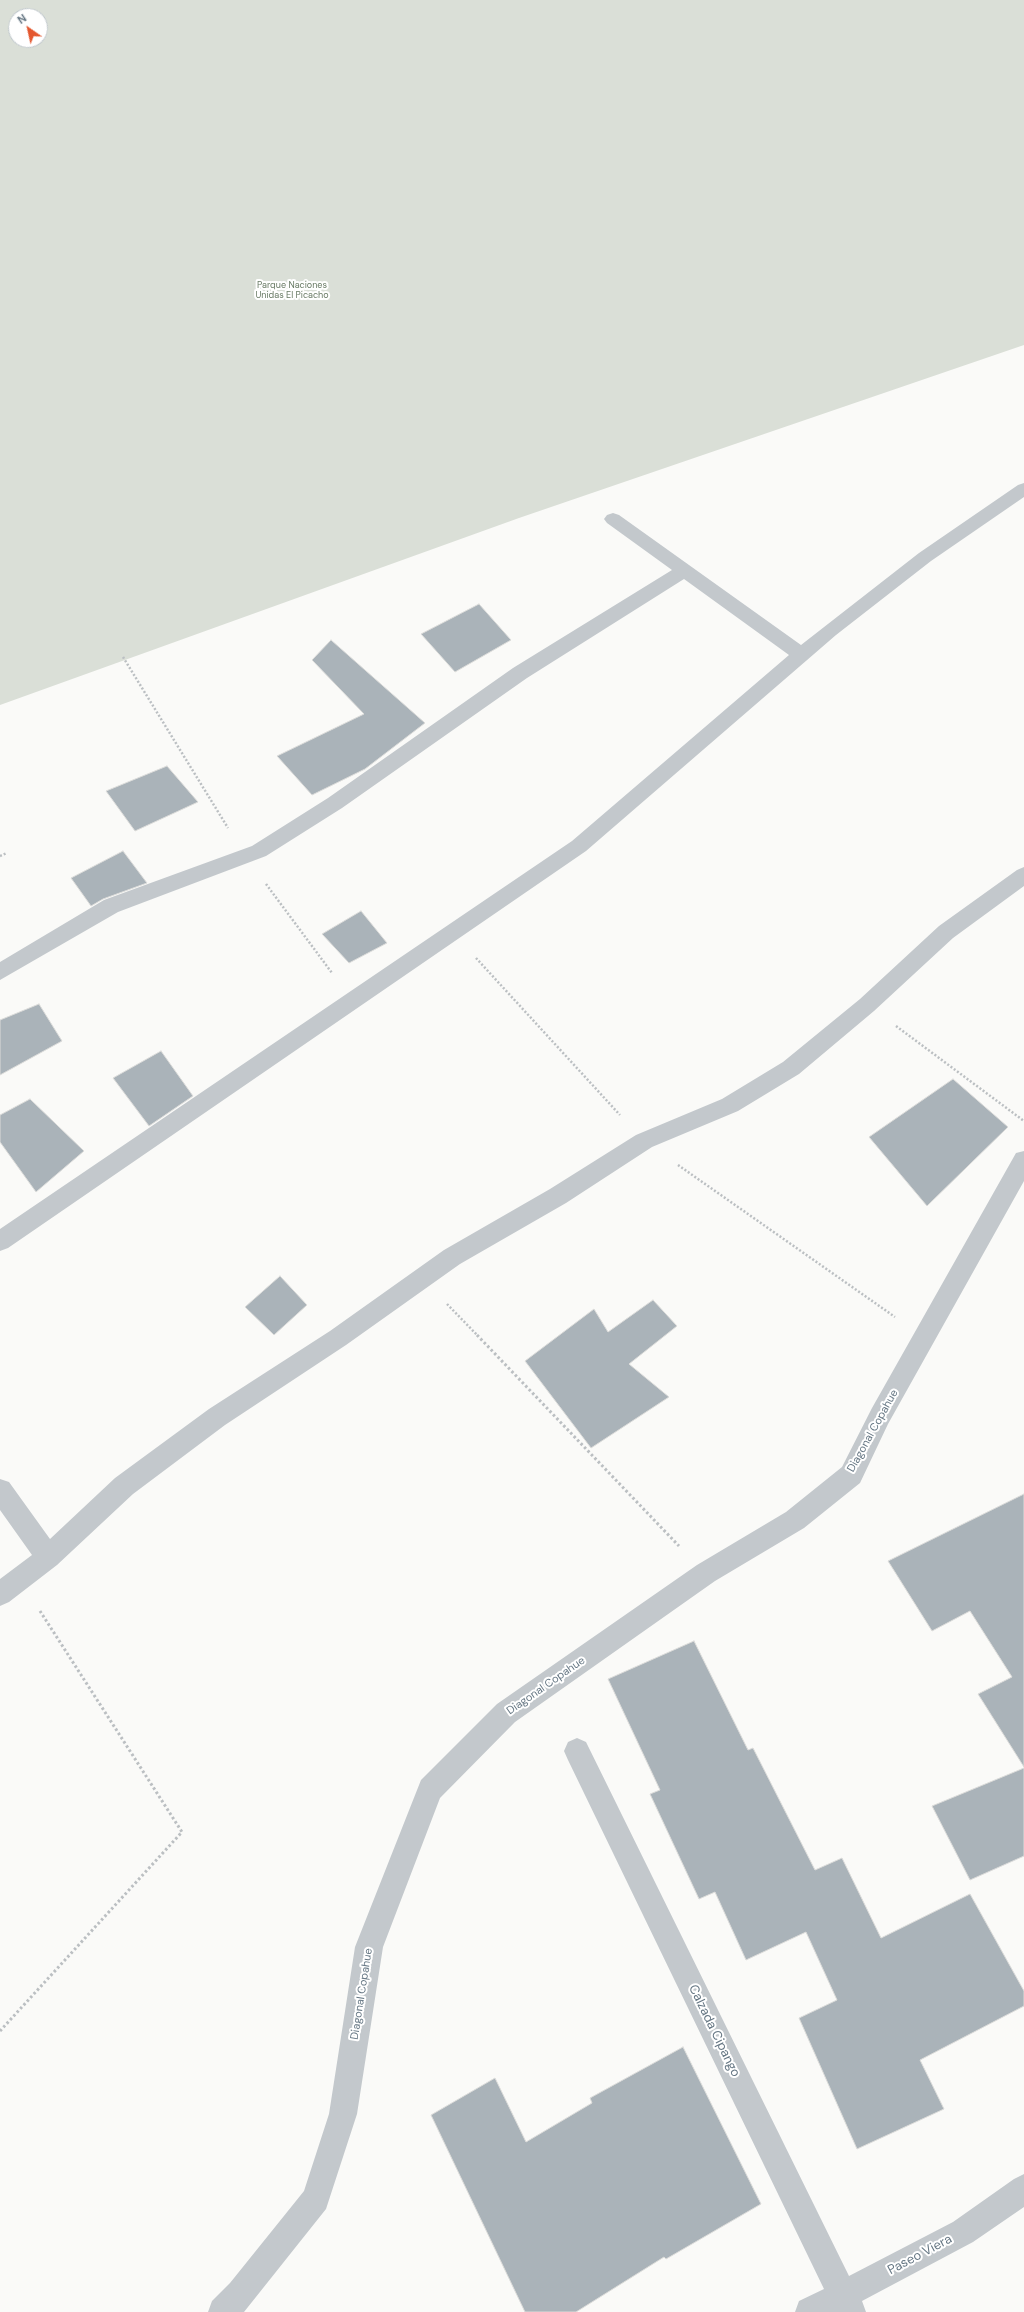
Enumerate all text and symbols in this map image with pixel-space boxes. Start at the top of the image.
north arrow [8,8,48,48]
text: N [15,11,29,27]
park label: Parque Naciones Unidas El Picacho [255,281,329,302]
street label: Diagonal Copahue [845,1387,901,1475]
street label: Diagonal Copahue [504,1654,588,1718]
street label: Diagonal Copahue [348,1947,376,2041]
street label: Calzada Cipango [685,1982,743,2080]
street label: Paseo Viera [885,2232,955,2278]

